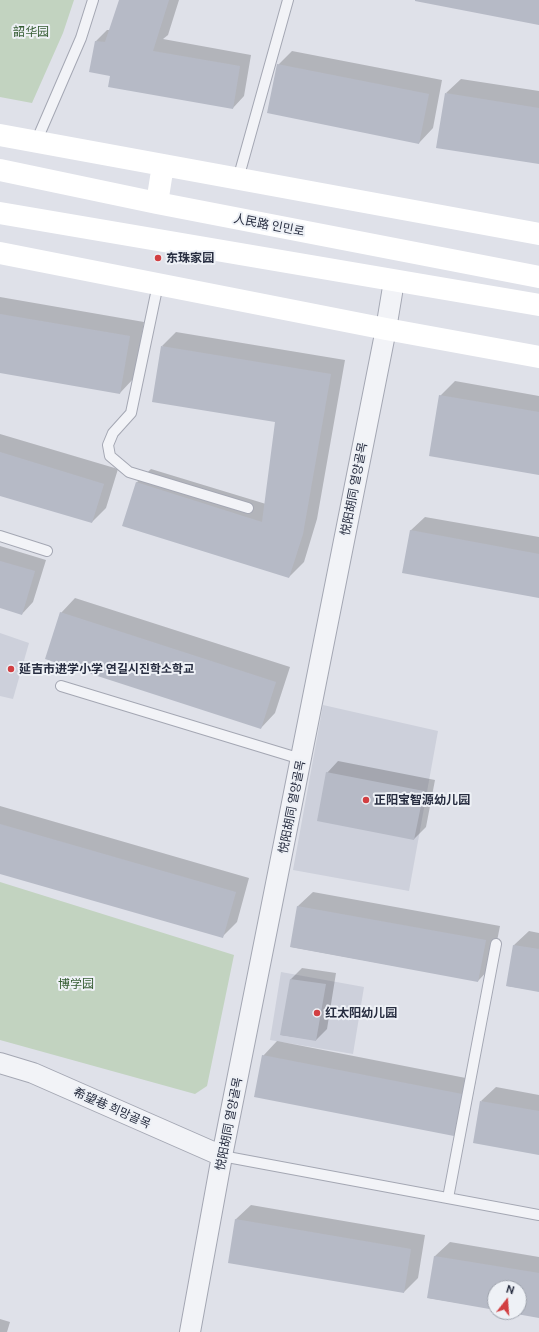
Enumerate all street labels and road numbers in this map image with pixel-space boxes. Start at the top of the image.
street label: 人民路 인민로 [232,211,306,239]
street label: 悦阳胡同 열양골목 [338,441,370,537]
street label: 悦阳胡同 열양골목 [276,759,308,855]
street label: 悦阳胡同 열양골목 [213,1076,245,1172]
street label: 希望巷 희망골목 [71,1085,153,1131]

